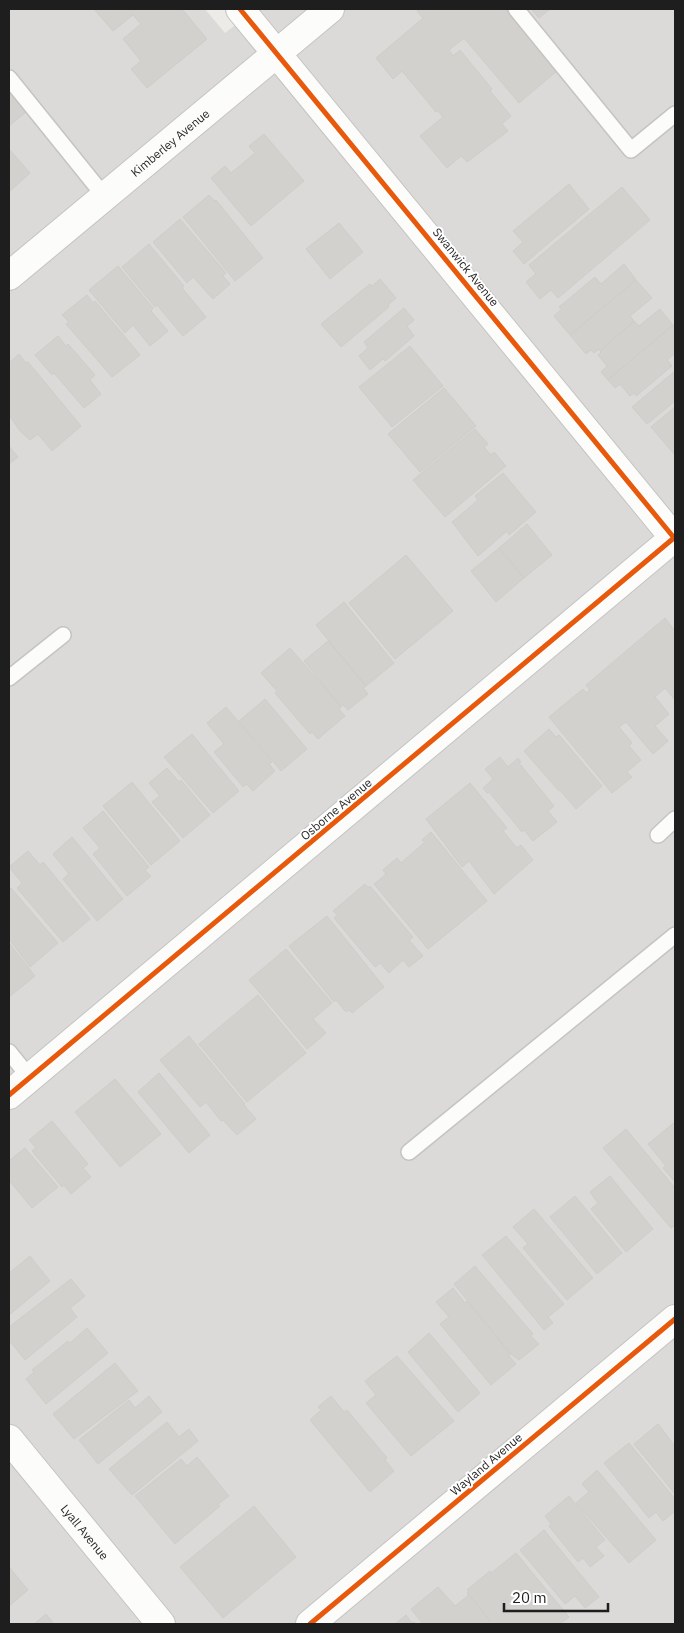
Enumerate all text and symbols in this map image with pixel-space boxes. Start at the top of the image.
street label: Kimberley Avenue [127,105,212,179]
street label: Swanwick Avenue [430,225,503,310]
street label: Osborne Avenue [297,774,375,843]
street label: Wayland Avenue [447,1429,525,1498]
street label: Lyall Avenue [58,1501,113,1563]
scale bar [504,1580,608,1612]
text: 20 m [512,1588,547,1607]

